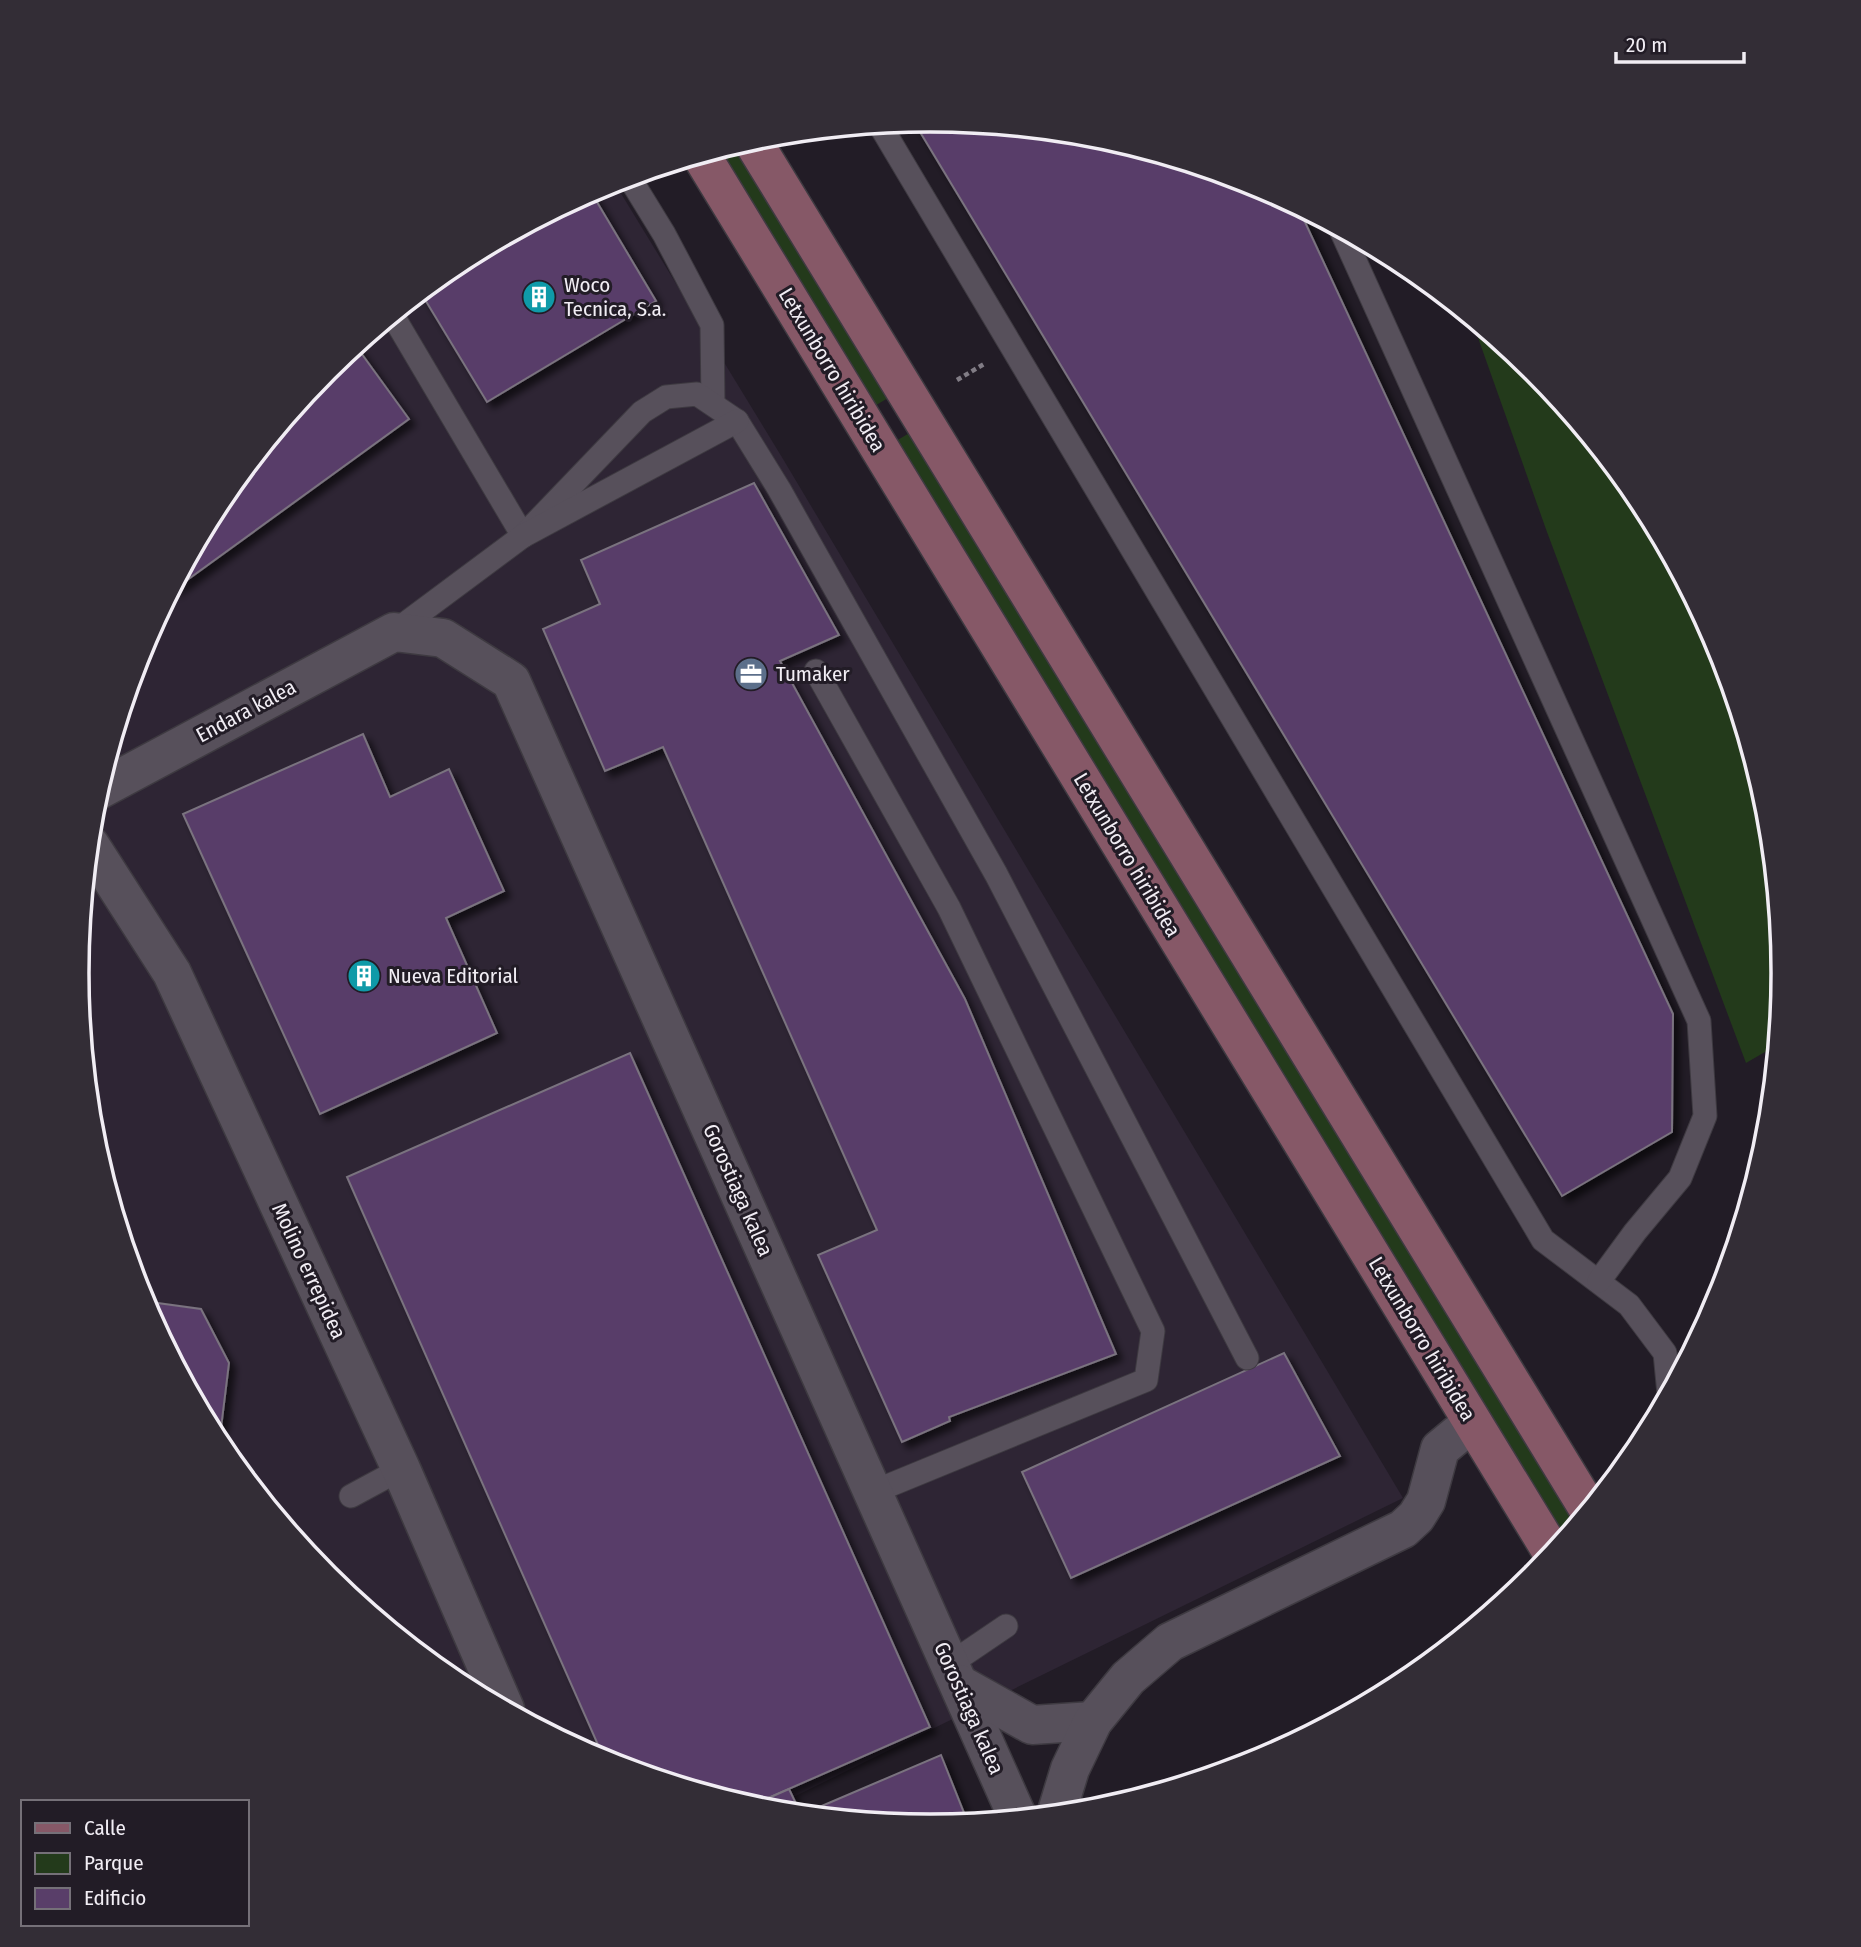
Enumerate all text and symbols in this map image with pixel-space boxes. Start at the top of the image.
scale bar [1616,21,1744,65]
text: 20 m [1626,32,1667,58]
place label: Woco Tecnica, S.a. [564,272,666,322]
building icon: Woco Tecnica, S.a. [520,278,558,316]
street label: Letxunborro hiribidea [773,283,891,457]
office icon: Tumaker [732,655,770,693]
place label: Tumaker [776,661,850,687]
street label: Endara kalea [192,674,300,748]
street label: Letxunborro hiribidea [1068,768,1186,942]
building icon: Nueva Editorial [345,957,383,995]
place label: Nueva Editorial [388,963,519,989]
street label: Gorostiaga kalea [697,1120,779,1260]
street label: Molino errepidea [266,1199,352,1343]
street label: Letxunborro hiribidea [1363,1252,1481,1426]
street label: Gorostiaga kalea [928,1638,1010,1778]
legend [21,1800,248,1926]
text: Calle [84,1815,126,1841]
text: Parque [84,1850,144,1876]
text: Edificio [84,1885,146,1911]

